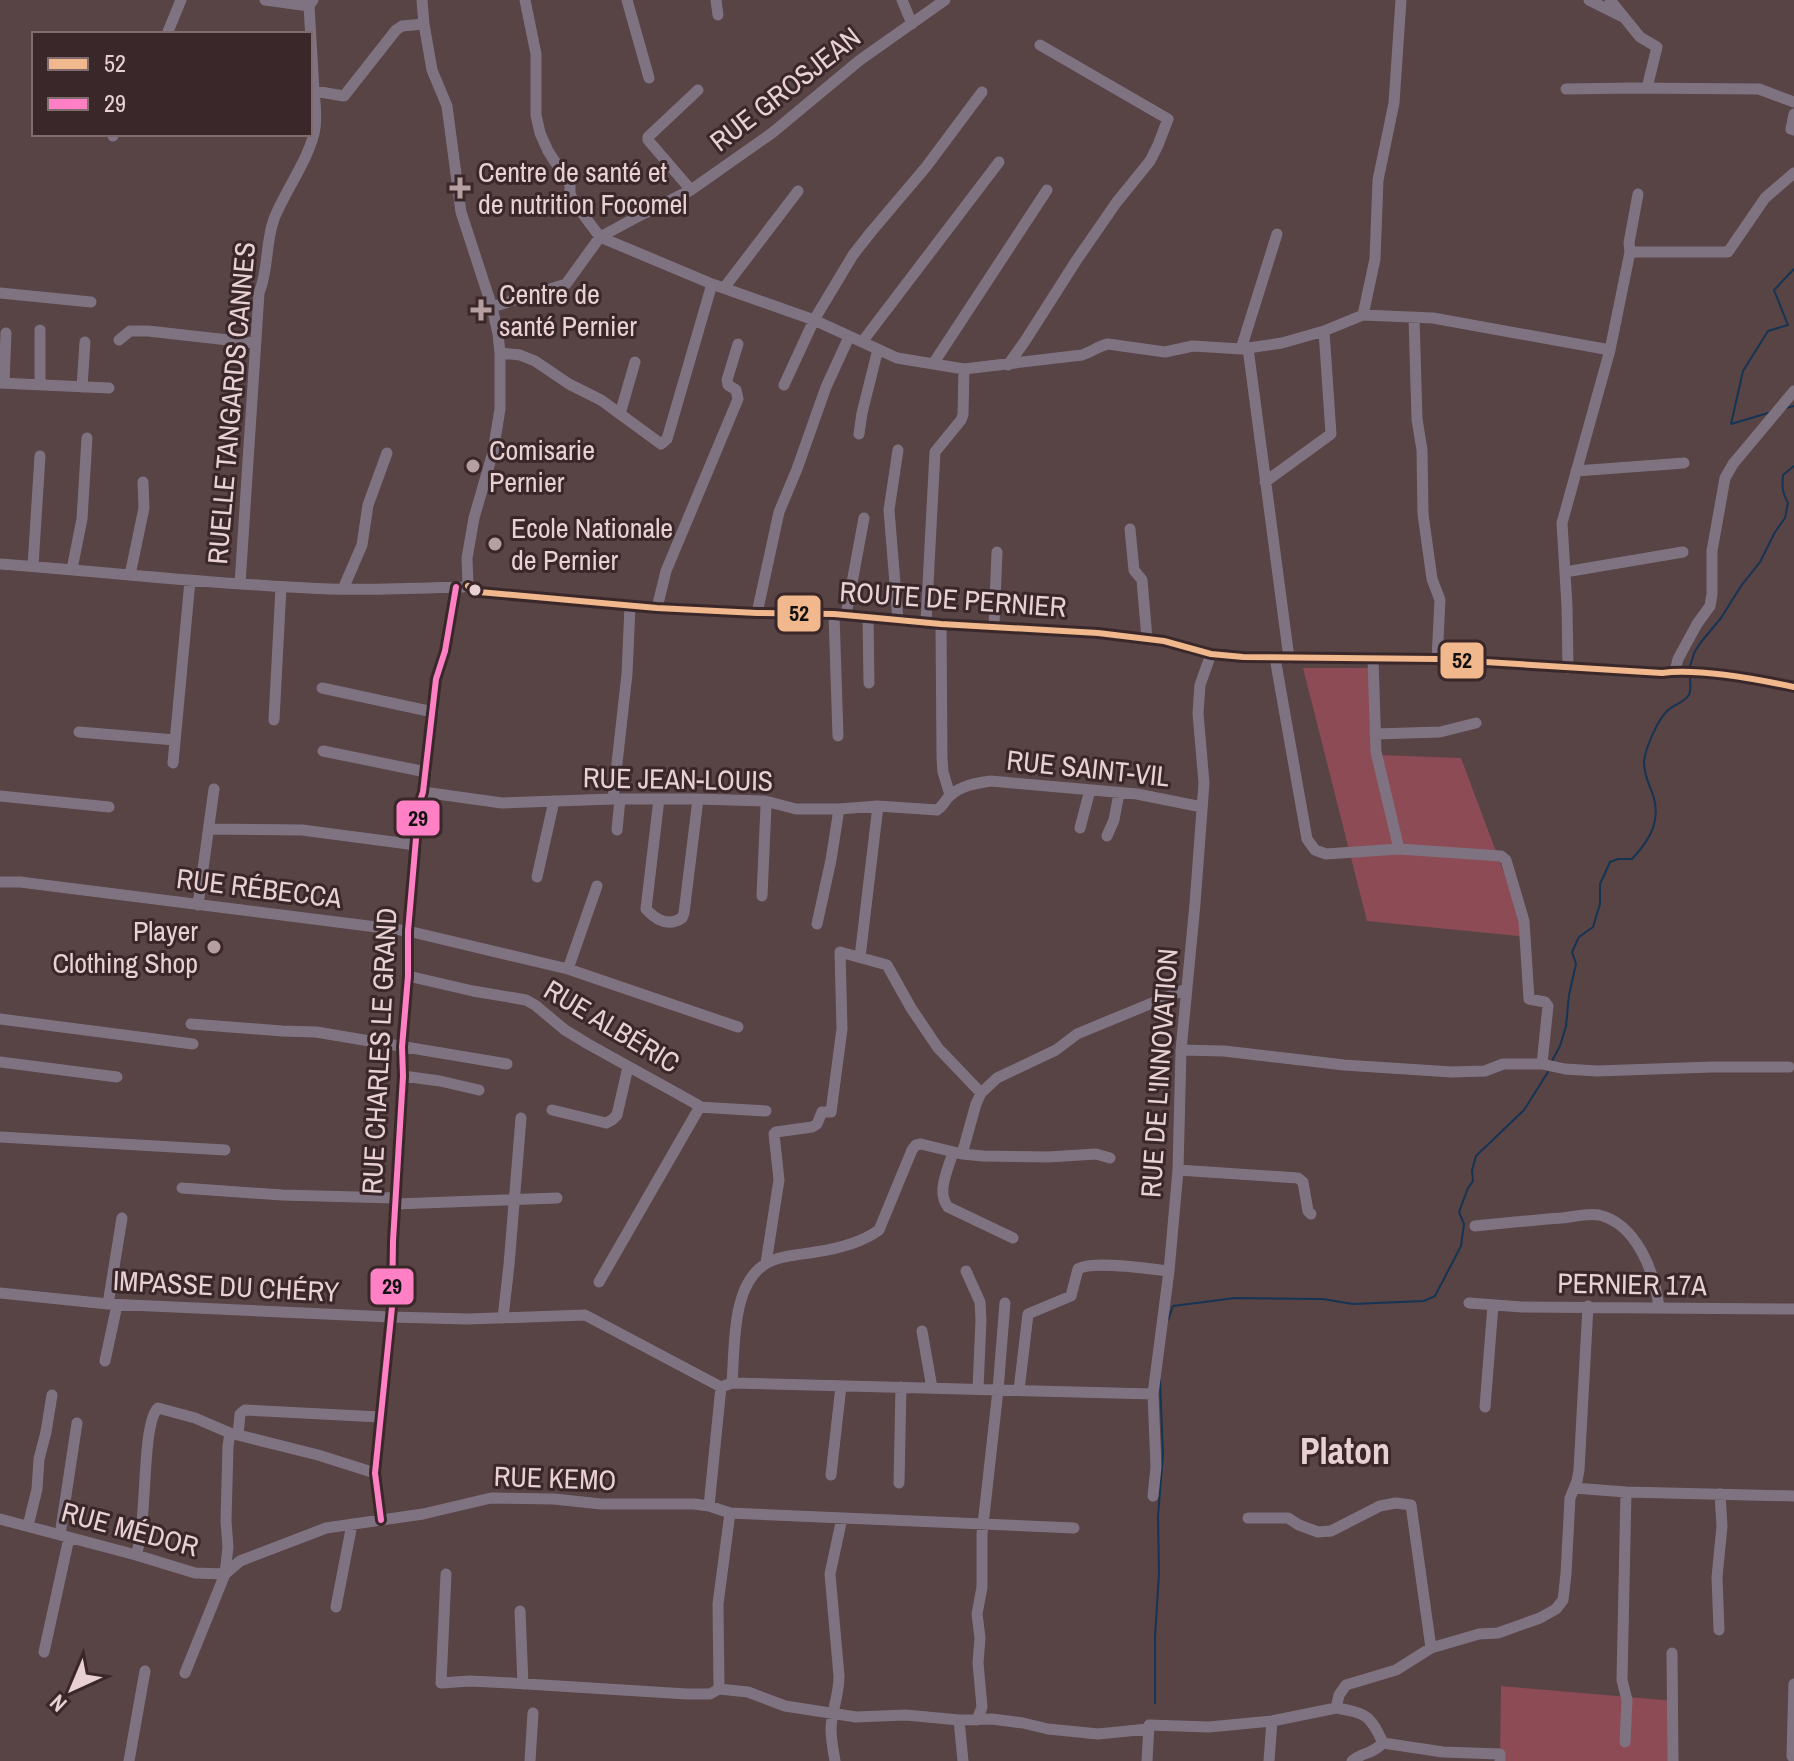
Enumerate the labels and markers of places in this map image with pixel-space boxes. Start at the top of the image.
place label: Centre de santé et de nutrition Focomel [478,153,687,223]
marker: Centre de santé et de nutrition Focomel [449,177,471,199]
place label: Centre de santé Pernier [499,275,637,345]
marker: Centre de santé Pernier [470,299,492,321]
place label: Comisarie Pernier [489,431,595,501]
marker: Comisarie Pernier [464,457,482,475]
place label: Ecole Nationale de Pernier [511,509,673,579]
marker: Ecole Nationale de Pernier [486,535,504,553]
unlabelled marker [467,582,483,598]
place label: Player Clothing Shop [52,912,198,982]
marker: Player Clothing Shop [205,938,223,956]

